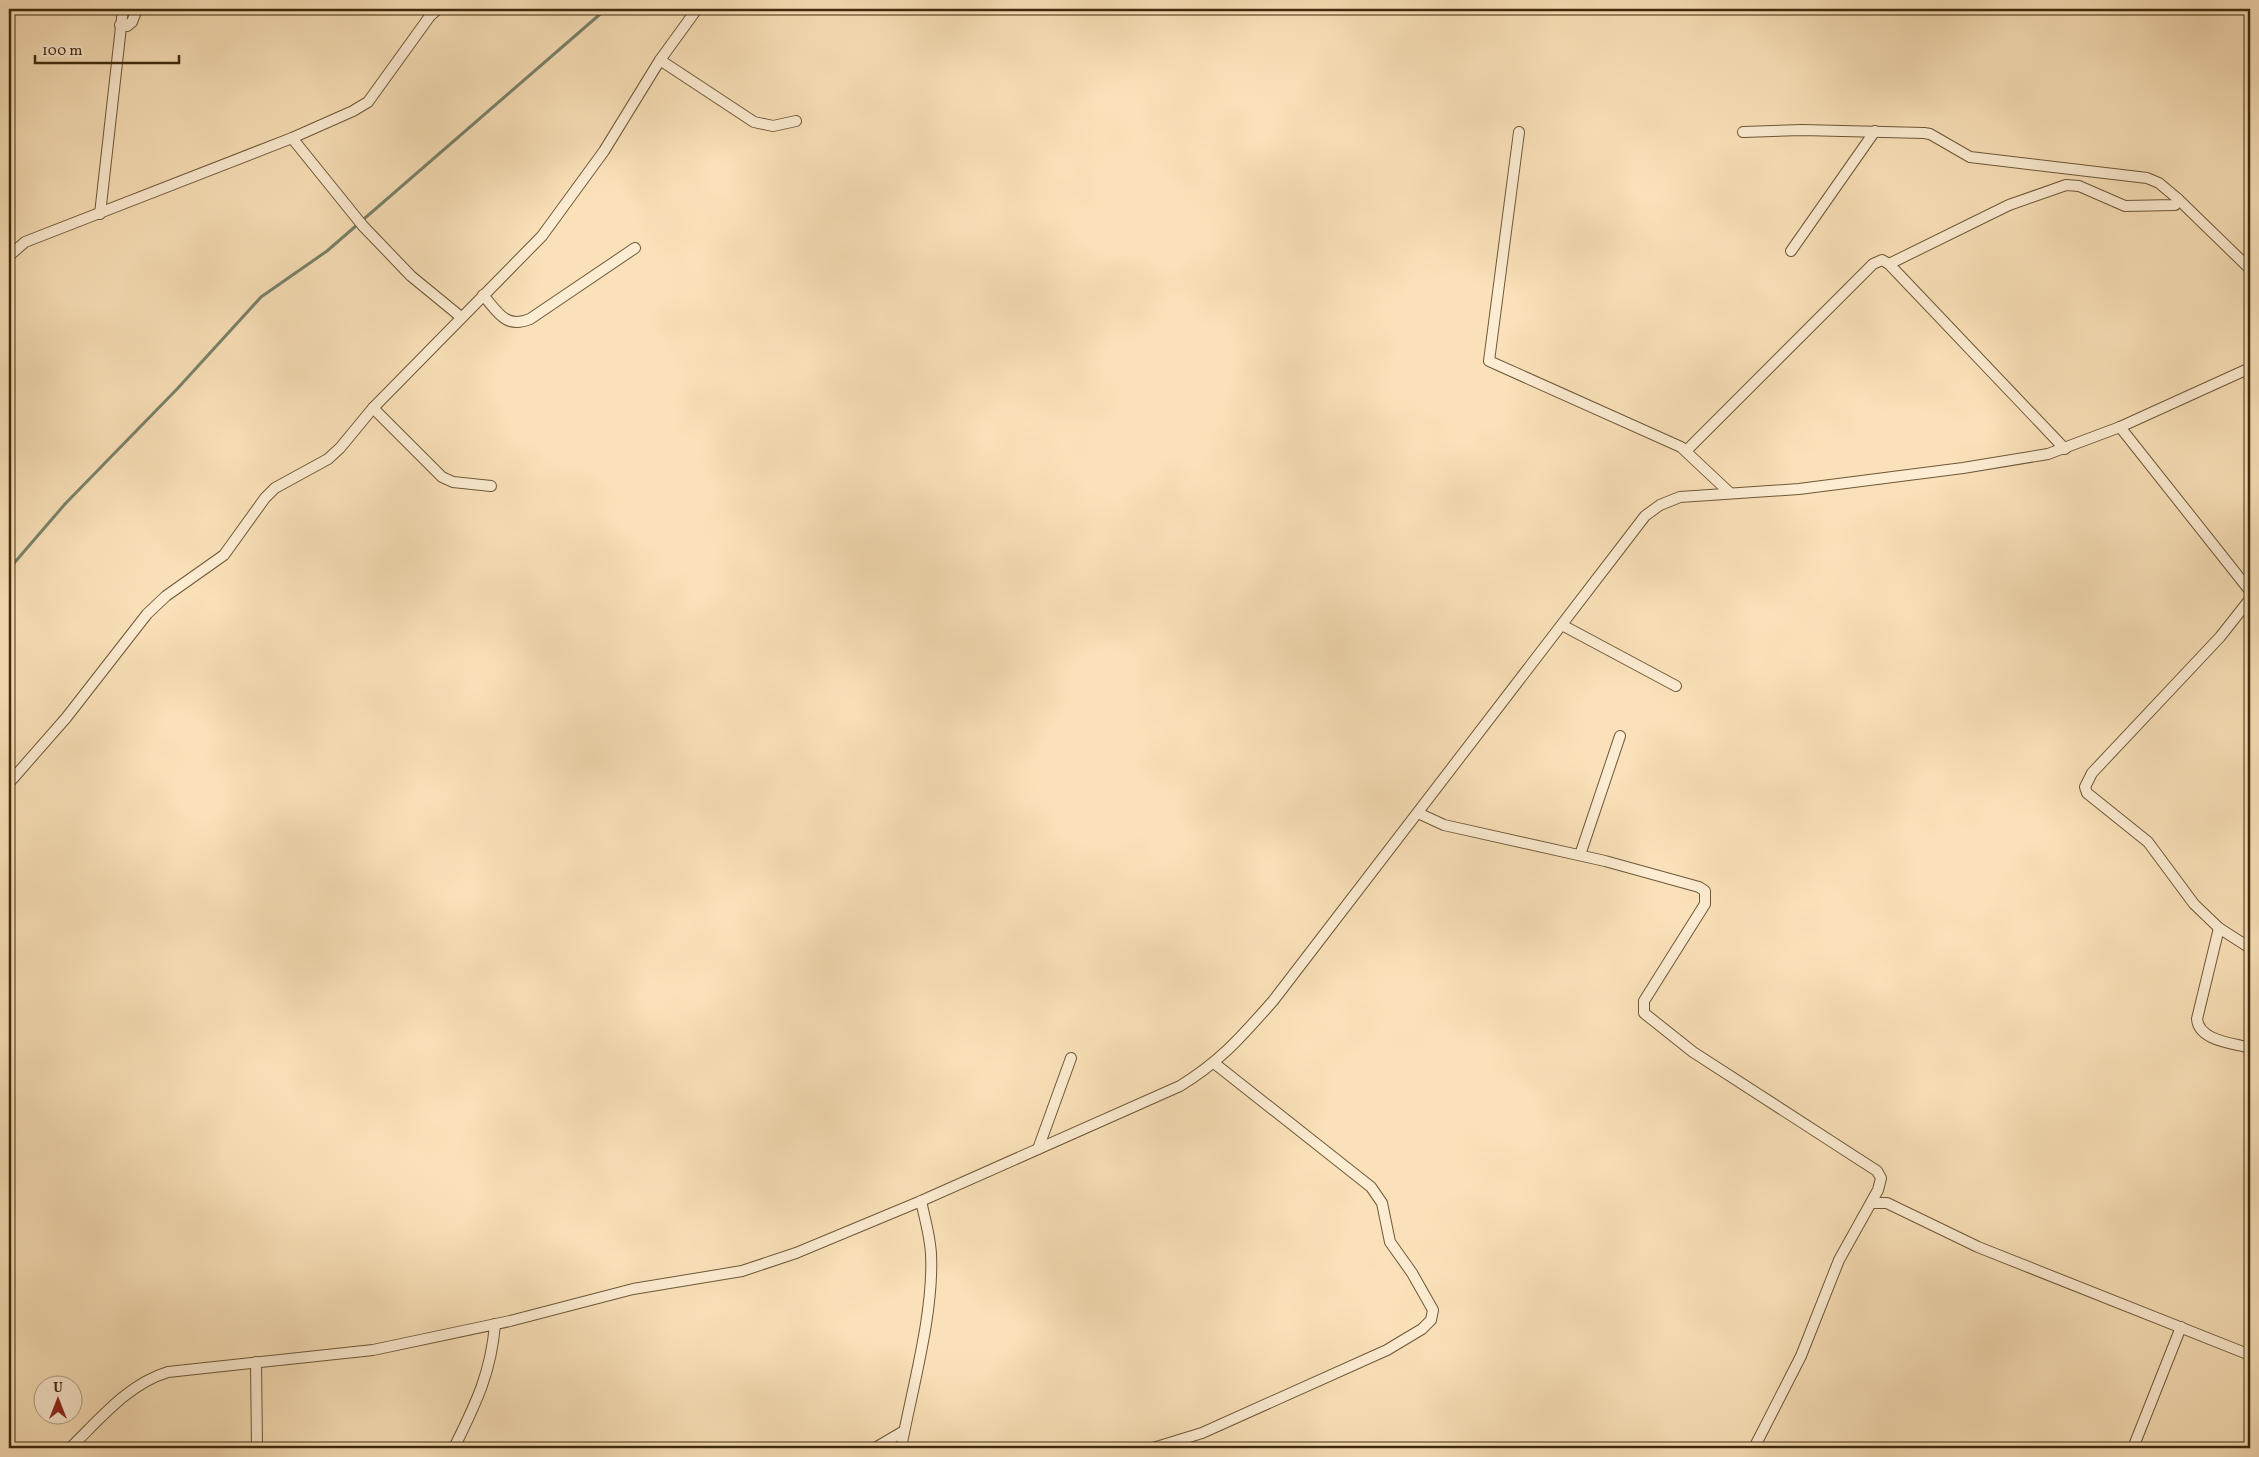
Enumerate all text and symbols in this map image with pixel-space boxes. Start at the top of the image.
scale bar [35,32,179,64]
text: 100 m [42,41,82,62]
north arrow [32,1374,82,1424]
text: U [53,1379,63,1398]

